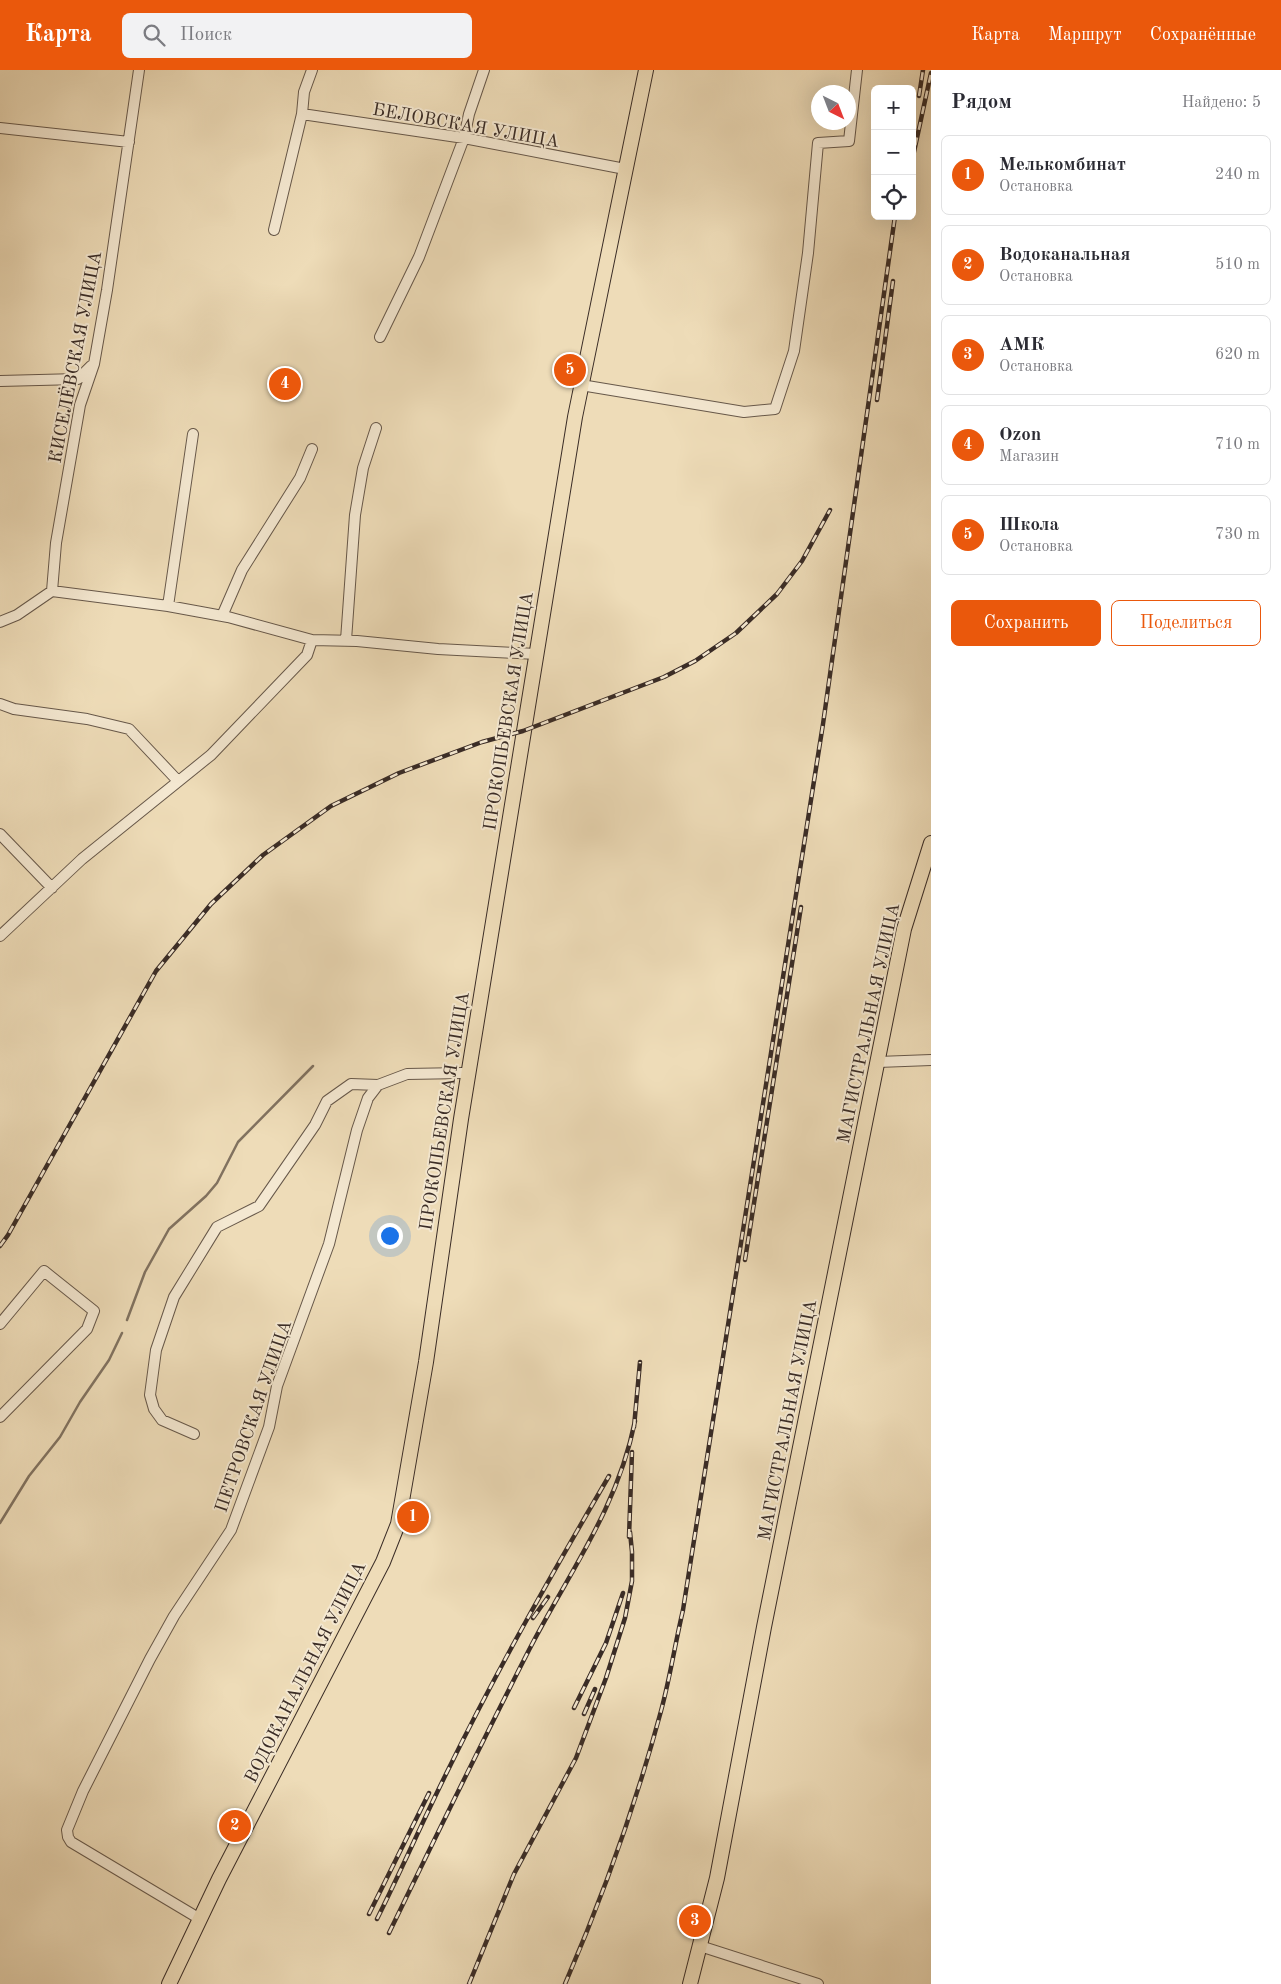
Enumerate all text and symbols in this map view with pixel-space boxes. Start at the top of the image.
search box [122,13,472,58]
icon: search [140,21,168,49]
text: Карта [25,23,92,47]
text: Поиск [180,26,232,45]
text: Карта [971,26,1020,44]
text: Маршрут [1048,26,1122,44]
text: Сохранённые [1150,26,1256,44]
north arrow [811,85,856,130]
map controls [871,85,916,220]
button: + [871,85,916,130]
text: Рядом [951,92,1012,113]
text: Найдено: 5 [1182,95,1261,111]
street label: БЕЛОВСКАЯ УЛИЦА [371,101,561,151]
button: − [871,130,916,175]
text: Мелькомбинат [999,156,1126,175]
text: 1 [963,167,973,183]
text: 240 m [1215,167,1260,183]
button: locate [871,175,916,220]
text: Остановка [999,179,1073,195]
text: Водоканальная [999,246,1130,265]
street label: КИСЕЛЁВСКАЯ УЛИЦА [44,249,105,465]
text: 2 [963,257,973,273]
text: 510 m [1215,257,1260,273]
text: Остановка [999,269,1073,285]
text: АМК [999,336,1044,355]
text: 3 [963,347,973,363]
text: 620 m [1215,347,1260,363]
pin: 5 [554,351,586,389]
text: Остановка [999,359,1073,375]
pin: 4 [269,365,301,403]
text: Ozon [999,426,1041,445]
text: 4 [963,437,973,453]
text: 710 m [1215,437,1260,453]
text: Магазин [999,449,1059,465]
text: Школа [999,516,1059,535]
text: 5 [963,527,973,543]
text: 730 m [1215,527,1260,543]
text: Остановка [999,539,1073,555]
street label: ПРОКОПЬЕВСКАЯ УЛИЦА [481,590,537,832]
button: Сохранить [951,600,1101,646]
button: Поделиться [1111,600,1261,646]
street label: МАГИСТРАЛЬНАЯ УЛИЦА [835,901,903,1145]
street label: ПРОКОПЬЕВСКАЯ УЛИЦА [417,990,473,1232]
your location [377,1223,403,1249]
street label: МАГИСТРАЛЬНАЯ УЛИЦА [756,1298,820,1542]
street label: ПЕТРОВСКАЯ УЛИЦА [213,1318,295,1515]
pin: 1 [397,1498,429,1536]
street label: ВОДОКАНАЛЬНАЯ УЛИЦА [242,1559,370,1786]
pin: 2 [219,1807,251,1845]
pin: 3 [679,1902,711,1940]

